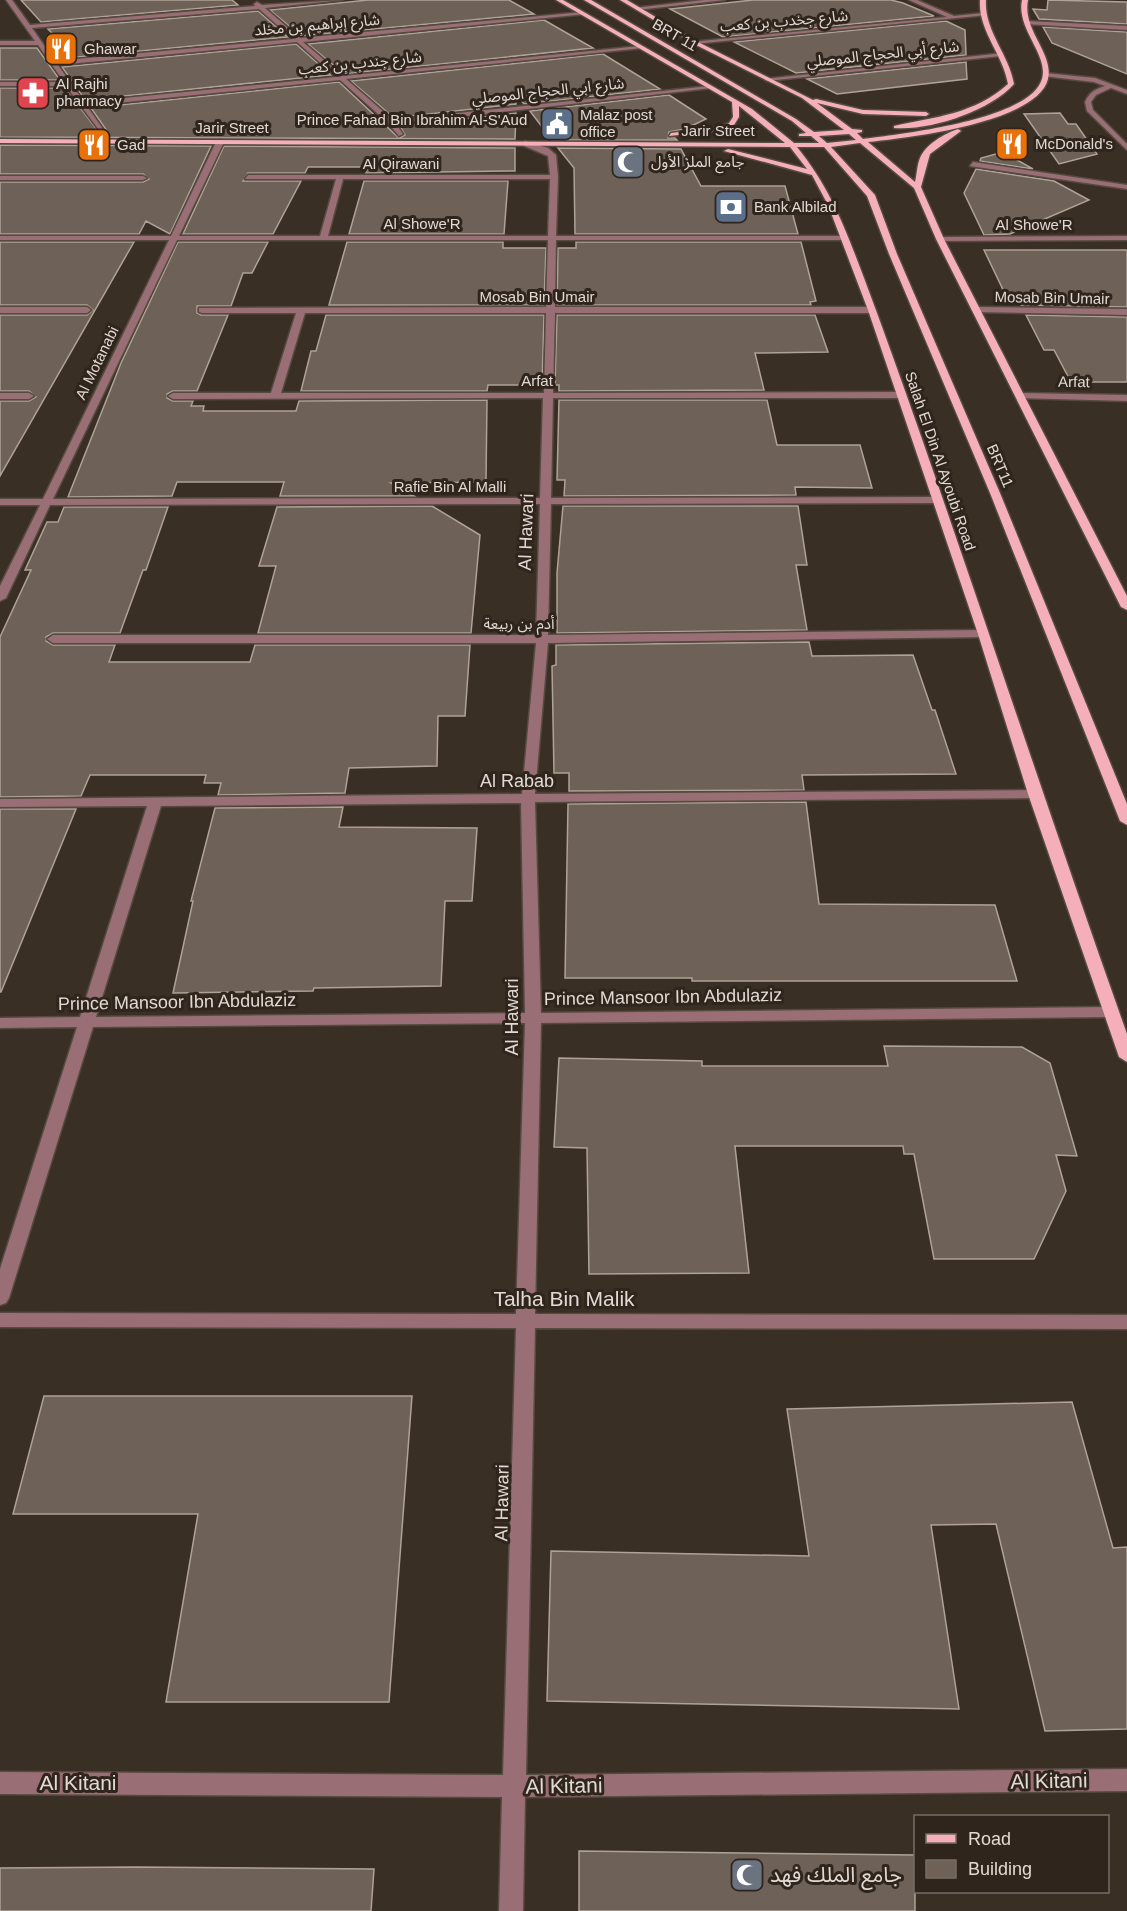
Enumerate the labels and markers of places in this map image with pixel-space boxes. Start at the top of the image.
restaurant icon: Ghawar [43,31,79,67]
place label: Ghawar [84,40,137,57]
pharmacy icon: Al Rajhi pharmacy [15,75,51,111]
place label: Al Rajhi pharmacy [56,75,122,109]
public building icon: Malaz post office [539,106,575,142]
place label: Malaz post office [580,106,653,140]
restaurant icon: McDonald's [994,126,1030,162]
restaurant icon: Gad [76,127,112,163]
place label: McDonald's [1035,135,1113,152]
place label: Gad [117,136,145,153]
mosque icon: جامع الملز الأول [610,144,646,180]
place label: جامع الملز الأول [651,153,745,174]
bank icon: Bank Albilad [713,189,749,225]
place label: Bank Albilad [754,198,837,215]
mosque icon: جامع الملك فهد [729,1857,765,1893]
place label: جامع الملك فهد [770,1863,902,1890]

